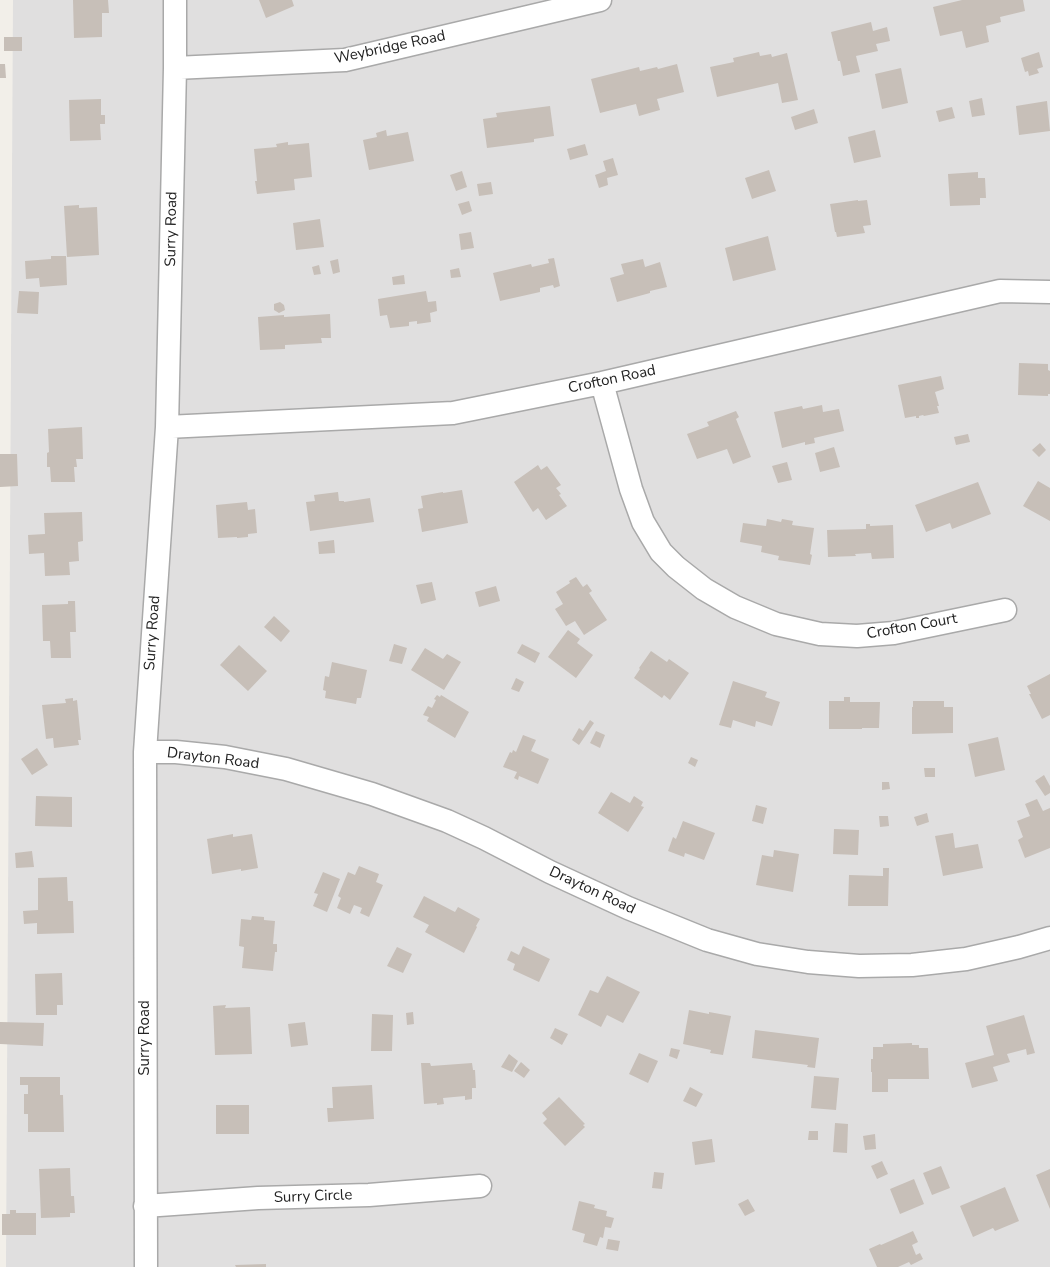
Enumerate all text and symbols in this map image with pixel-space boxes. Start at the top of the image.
street label: Weybridge Road [333,27,447,69]
street label: Surry Road [162,191,182,267]
street label: Crofton Road [567,362,657,398]
street label: Surry Road [141,595,165,671]
street label: Crofton Court [865,610,959,644]
street label: Drayton Road [166,744,260,774]
street label: Drayton Road [546,863,638,919]
street label: Surry Road [136,1000,154,1076]
street label: Surry Circle [273,1187,353,1207]

